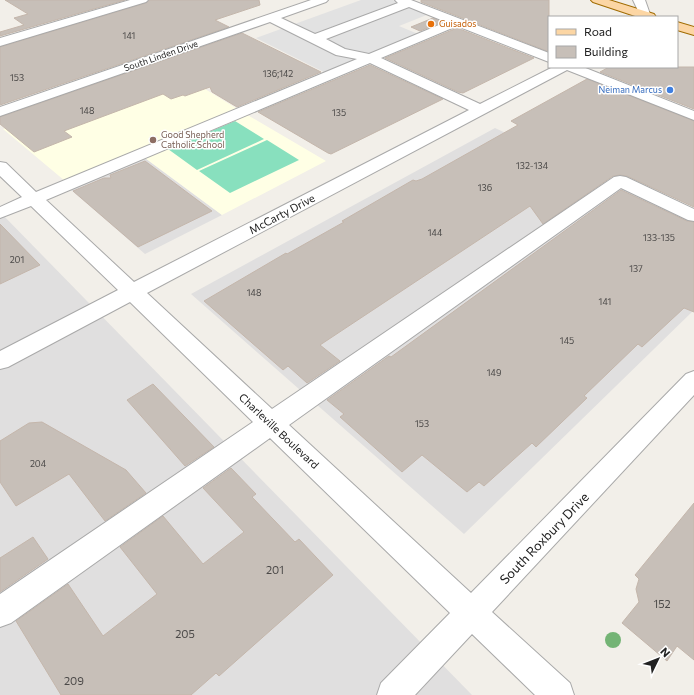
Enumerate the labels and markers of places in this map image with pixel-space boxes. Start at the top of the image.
place label: Guisados [439,18,476,29]
marker: Guisados [426,19,436,29]
place label: Neiman Marcus [598,84,662,95]
marker: Neiman Marcus [665,85,675,95]
place label: Good Shepherd Catholic School [161,129,225,150]
marker: Good Shepherd Catholic School [148,135,158,145]

